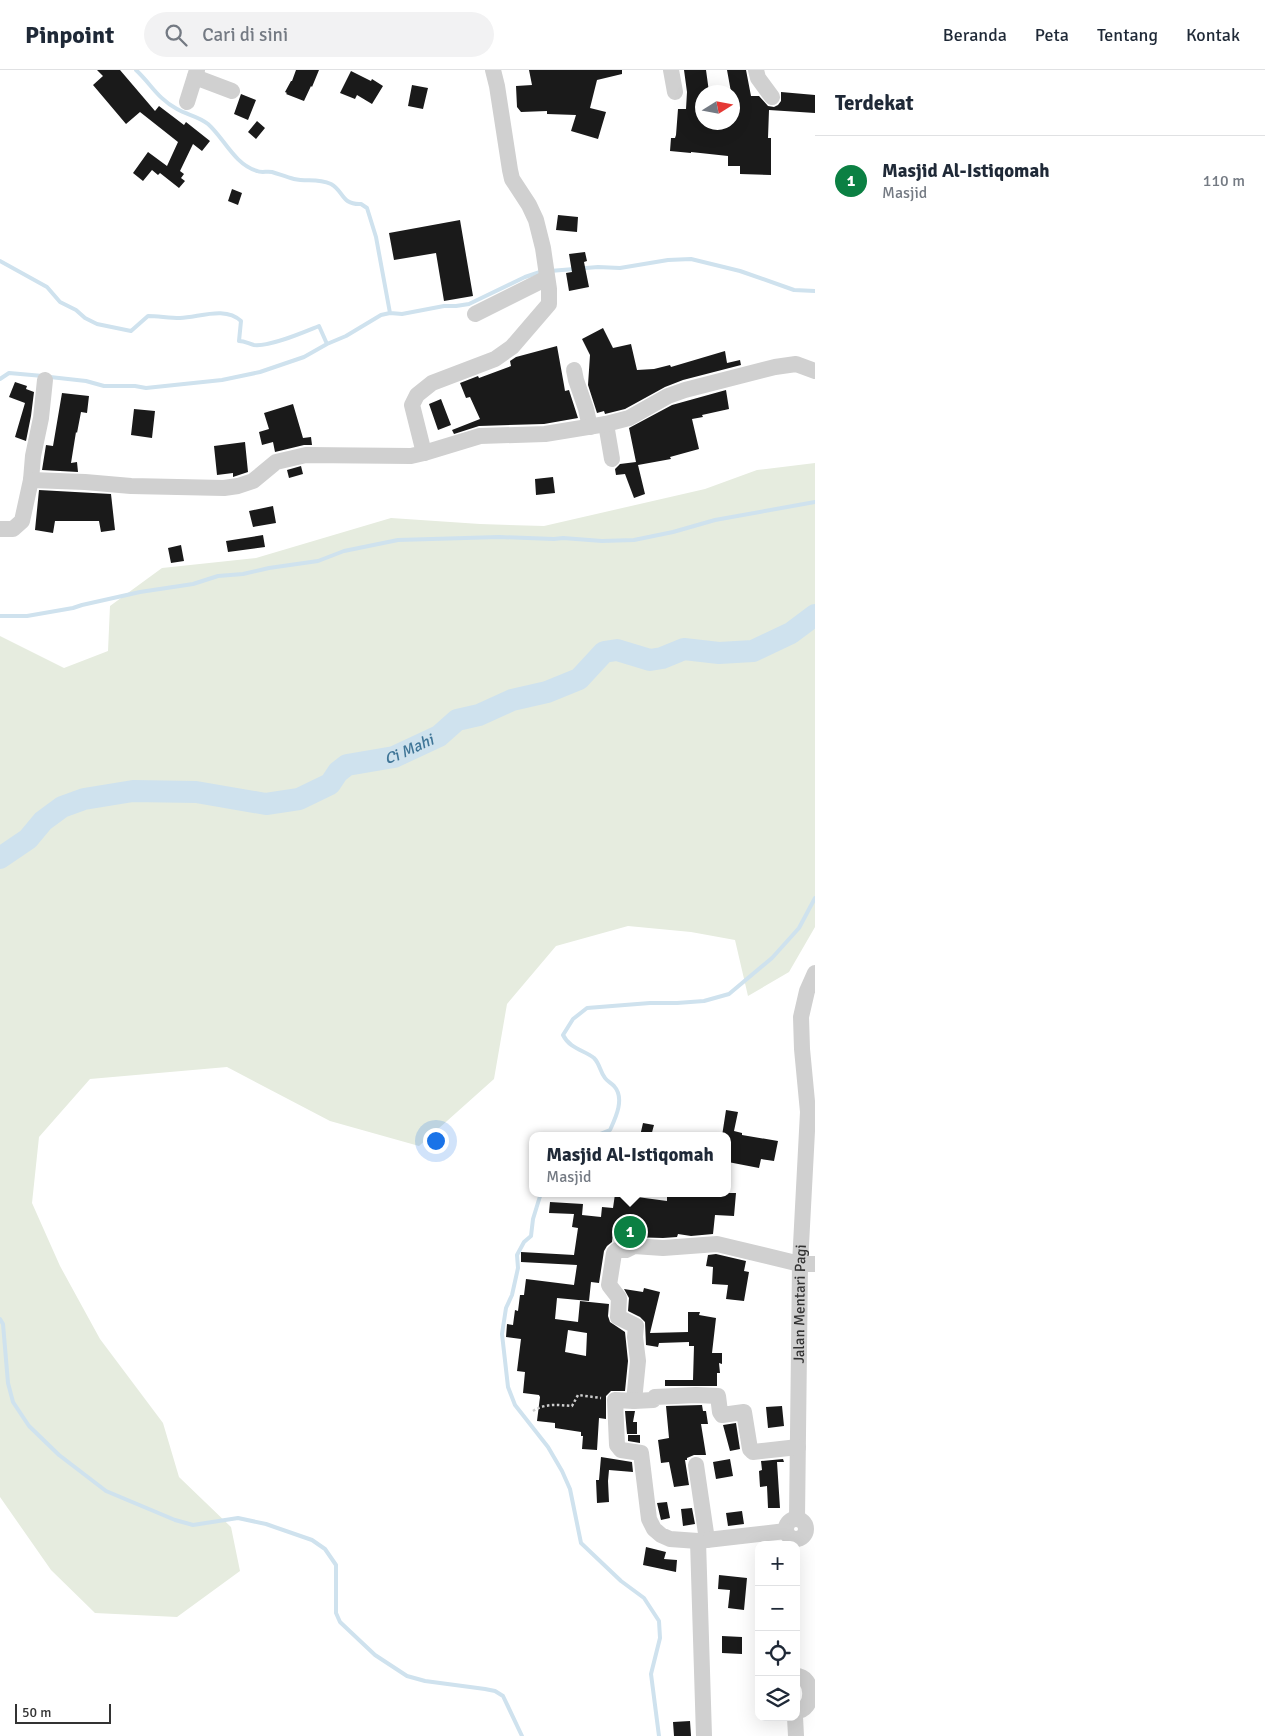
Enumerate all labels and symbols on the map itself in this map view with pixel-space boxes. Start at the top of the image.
north arrow [695,85,740,130]
water label: Ci Mahi [383,729,438,768]
your location [423,1128,449,1154]
pin: 1 [614,1213,646,1251]
street label: Jalan Mentari Pagi [790,1244,810,1364]
scale bar [15,1701,111,1724]

